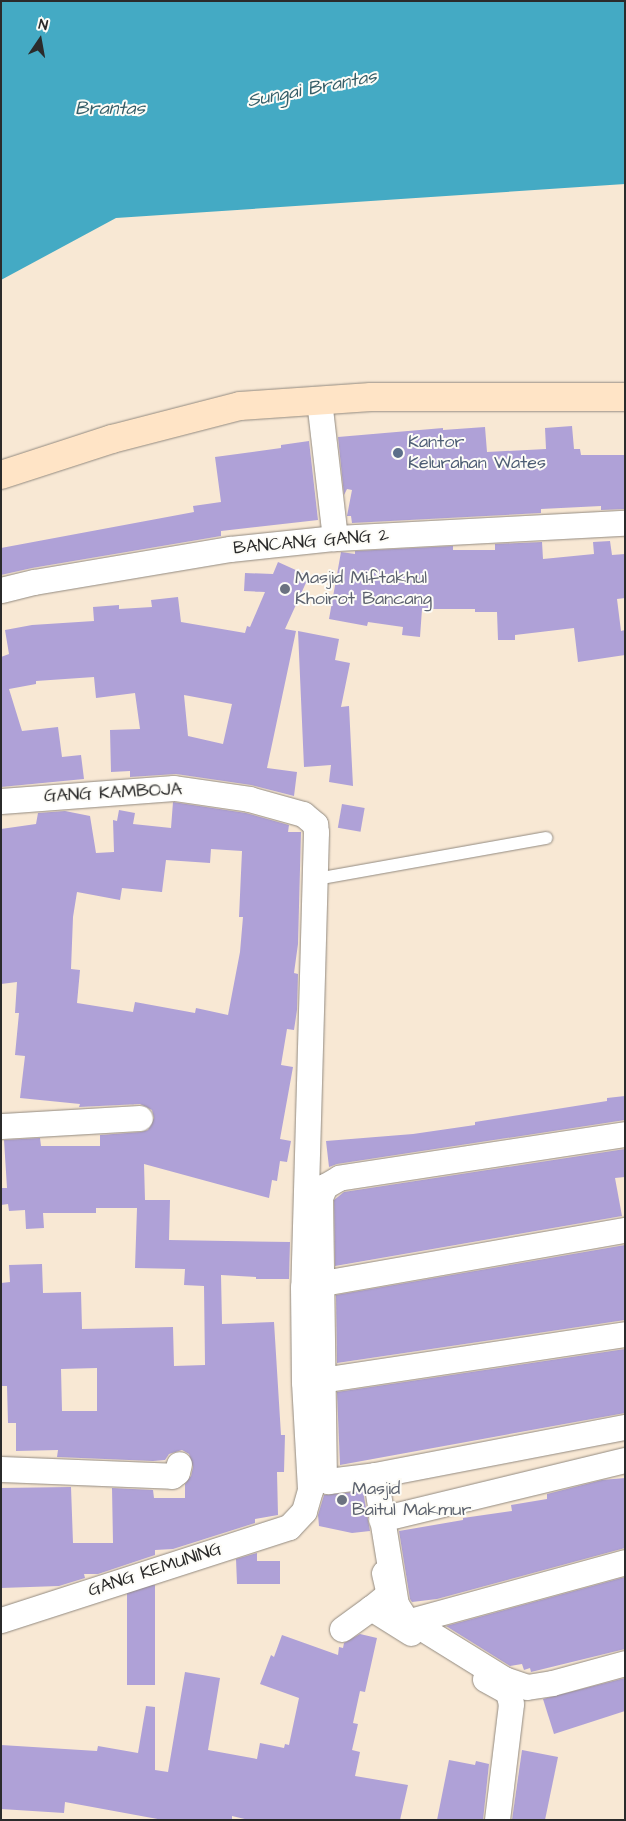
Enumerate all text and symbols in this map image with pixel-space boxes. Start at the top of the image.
north arrow [15,15,65,65]
text: N [37,15,49,36]
water label: Sungai Brantas [245,65,379,113]
water label: Brantas [75,98,145,120]
place label: Kantor Kelurahan Wates [408,432,546,474]
marker: Kantor Kelurahan Wates [392,447,404,459]
street label: BANCANG GANG 2 [232,524,390,560]
place label: Masjid Miftakhul Khoirot Bancang [295,568,432,610]
marker: Masjid Miftakhul Khoirot Bancang [279,583,291,595]
street label: GANG KAMBOJA [43,779,183,807]
place label: Masjid Baitul Makmur [352,1479,471,1522]
marker: Masjid Baitul Makmur [336,1494,348,1506]
street label: GANG KEMUNING [85,1538,225,1602]

